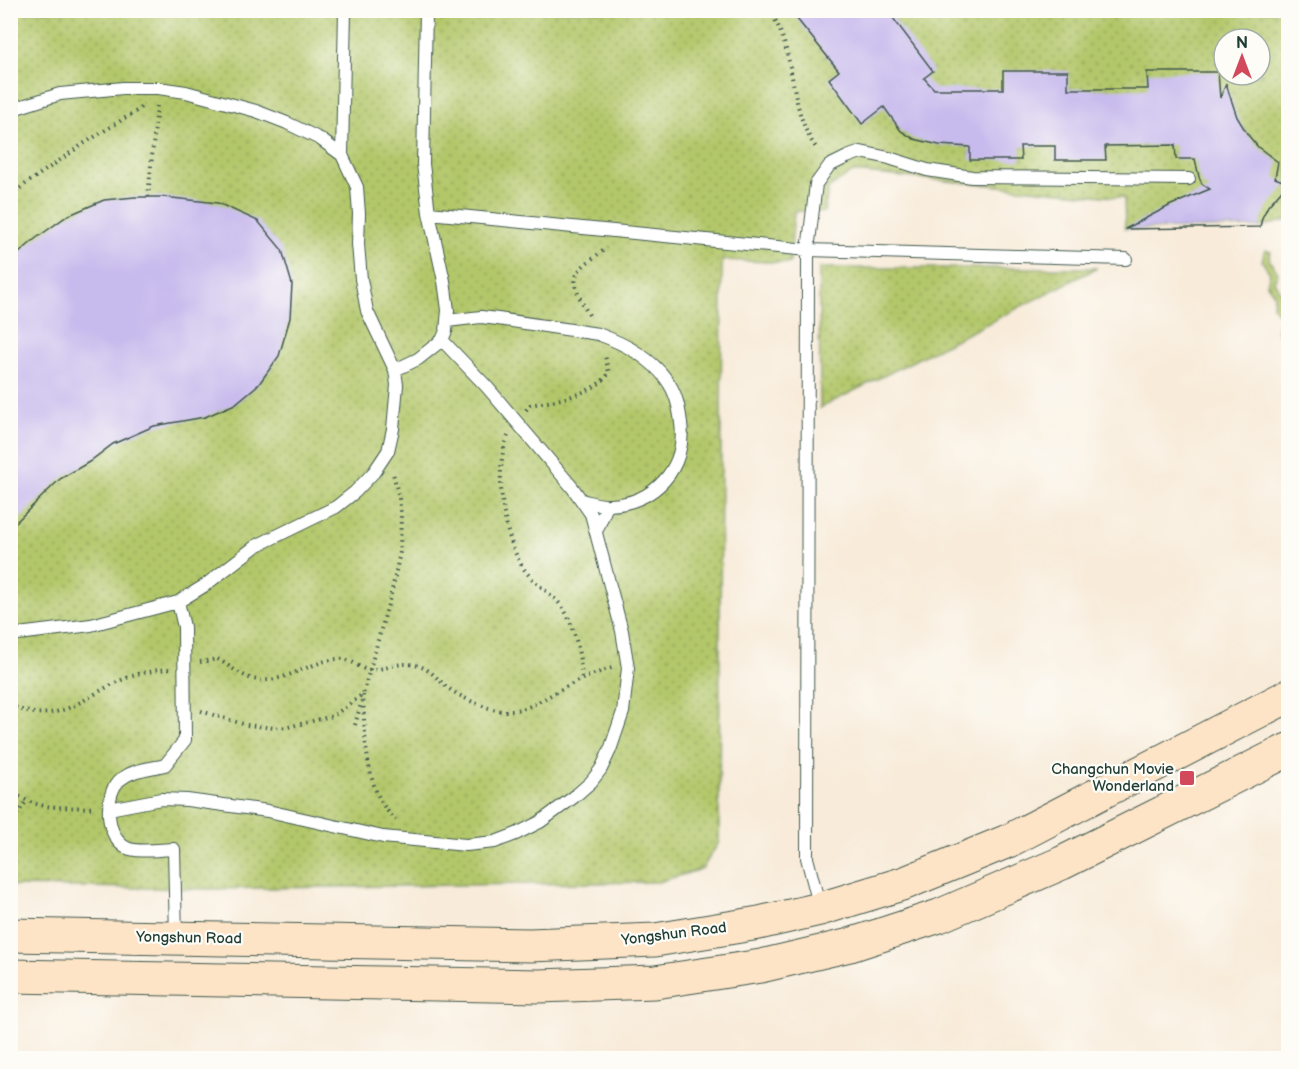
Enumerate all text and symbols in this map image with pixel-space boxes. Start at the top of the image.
north arrow [1212,27,1272,87]
text: N [1236,34,1248,53]
place label: Changchun Movie Wonderland [1051,760,1174,796]
marker: Changchun Movie Wonderland [1178,769,1196,787]
street label: Yongshun Road [619,918,728,950]
street label: Yongshun Road [135,928,242,948]

